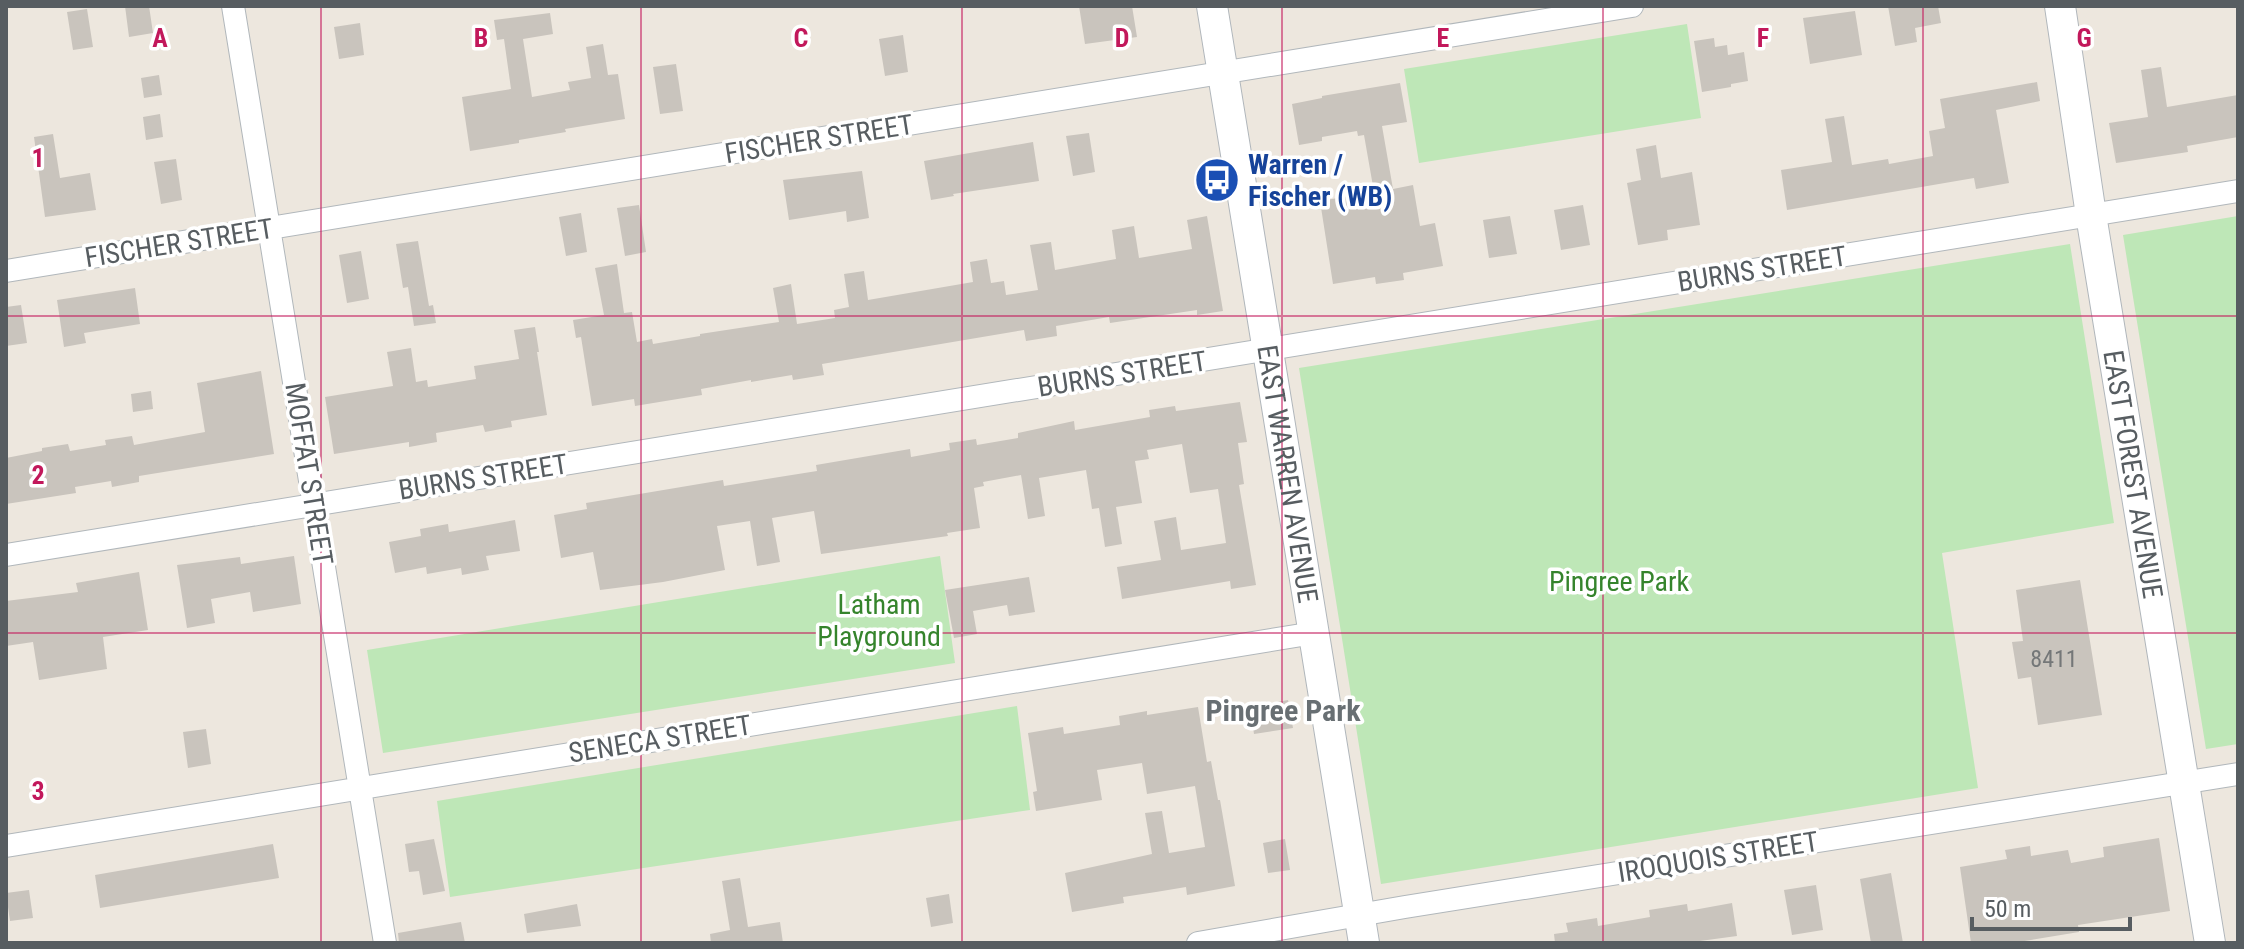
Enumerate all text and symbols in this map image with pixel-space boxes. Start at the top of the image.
text: A [152,23,168,53]
text: B [474,23,488,53]
text: C [794,23,809,53]
text: D [1115,23,1129,53]
text: E [1437,23,1450,53]
text: F [1757,23,1769,53]
text: G [2076,23,2092,53]
street label: FISCHER STREET [723,108,915,170]
text: 1 [31,143,45,173]
place label: Warren / Fischer (WB) [1248,148,1392,213]
bus stop icon: Warren / Fischer (WB) [1193,156,1241,204]
street label: FISCHER STREET [83,212,275,274]
street label: BURNS STREET [1675,239,1849,299]
street label: EAST WARREN AVENUE [1251,342,1325,605]
street label: BURNS STREET [1035,344,1209,404]
street label: EAST FOREST AVENUE [2097,348,2170,601]
street label: MOFFAT STREET [278,381,340,567]
street label: BURNS STREET [396,447,570,507]
text: 2 [31,460,45,490]
park label: Pingree Park [1549,565,1689,598]
park label: Latham Playground [817,588,941,653]
house number: 8411 [2030,645,2078,673]
district label: Pingree Park [1205,693,1361,728]
street label: SENECA STREET [566,708,754,770]
text: 3 [31,776,45,806]
street label: IROQUOIS STREET [1615,825,1821,889]
scale bar [1972,881,2130,931]
text: 50 m [1984,895,2031,923]

